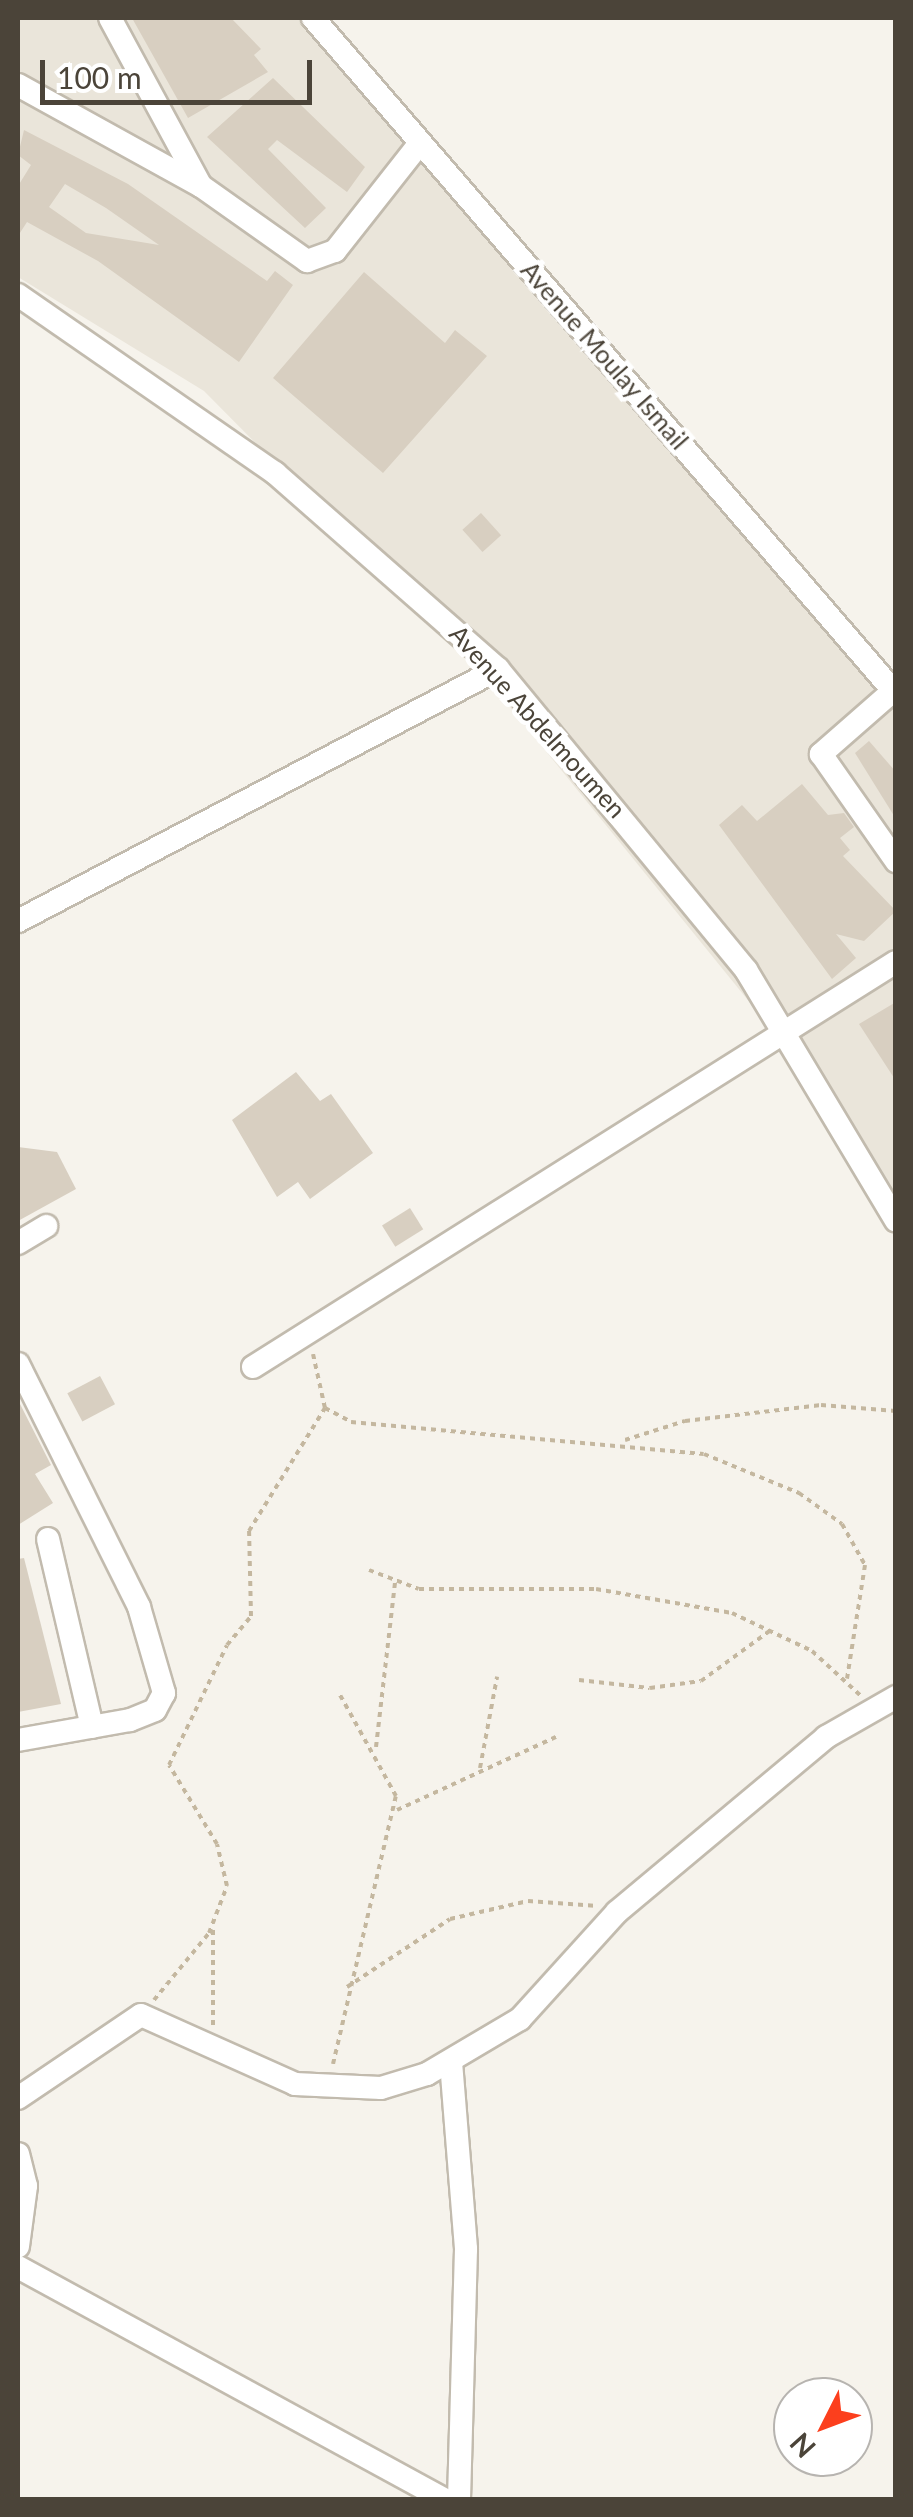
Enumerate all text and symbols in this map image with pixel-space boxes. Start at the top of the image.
scale bar [45,40,318,102]
text: 100 m [57,59,142,95]
street label: Avenue Moulay Ismail [515,255,695,455]
street label: Avenue Abdelmoumen [443,618,633,824]
north arrow [773,2377,873,2477]
text: N [782,2426,822,2465]

